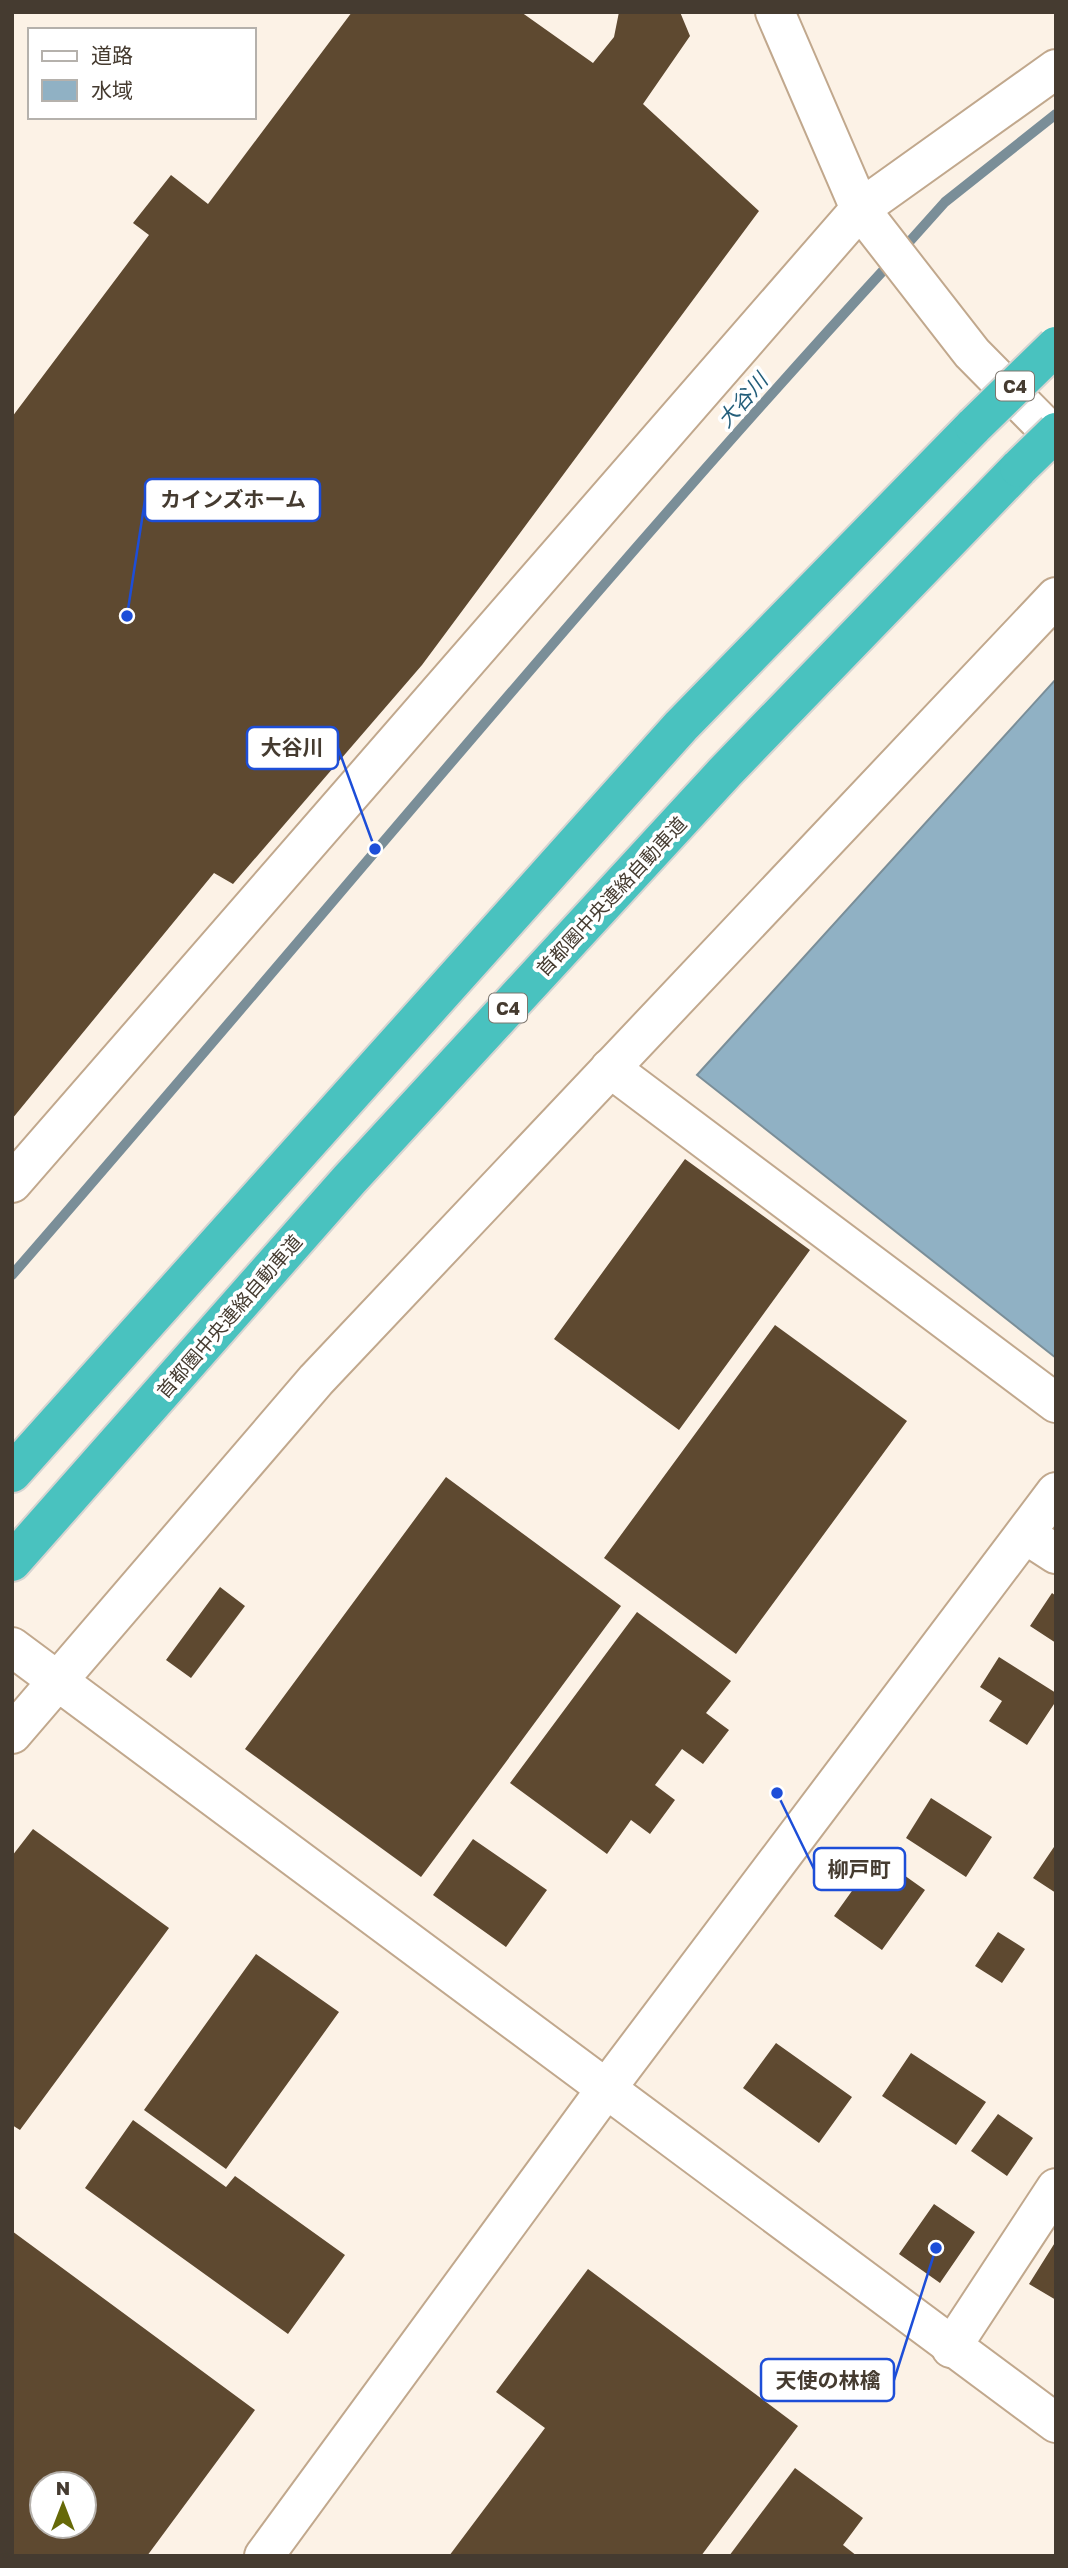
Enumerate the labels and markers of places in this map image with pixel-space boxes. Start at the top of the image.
callout: カインズホーム [145,479,320,521]
callout: 大谷川 [247,727,338,769]
callout: 柳戸町 [814,1848,905,1890]
callout: 天使の林檎 [761,2359,894,2401]

